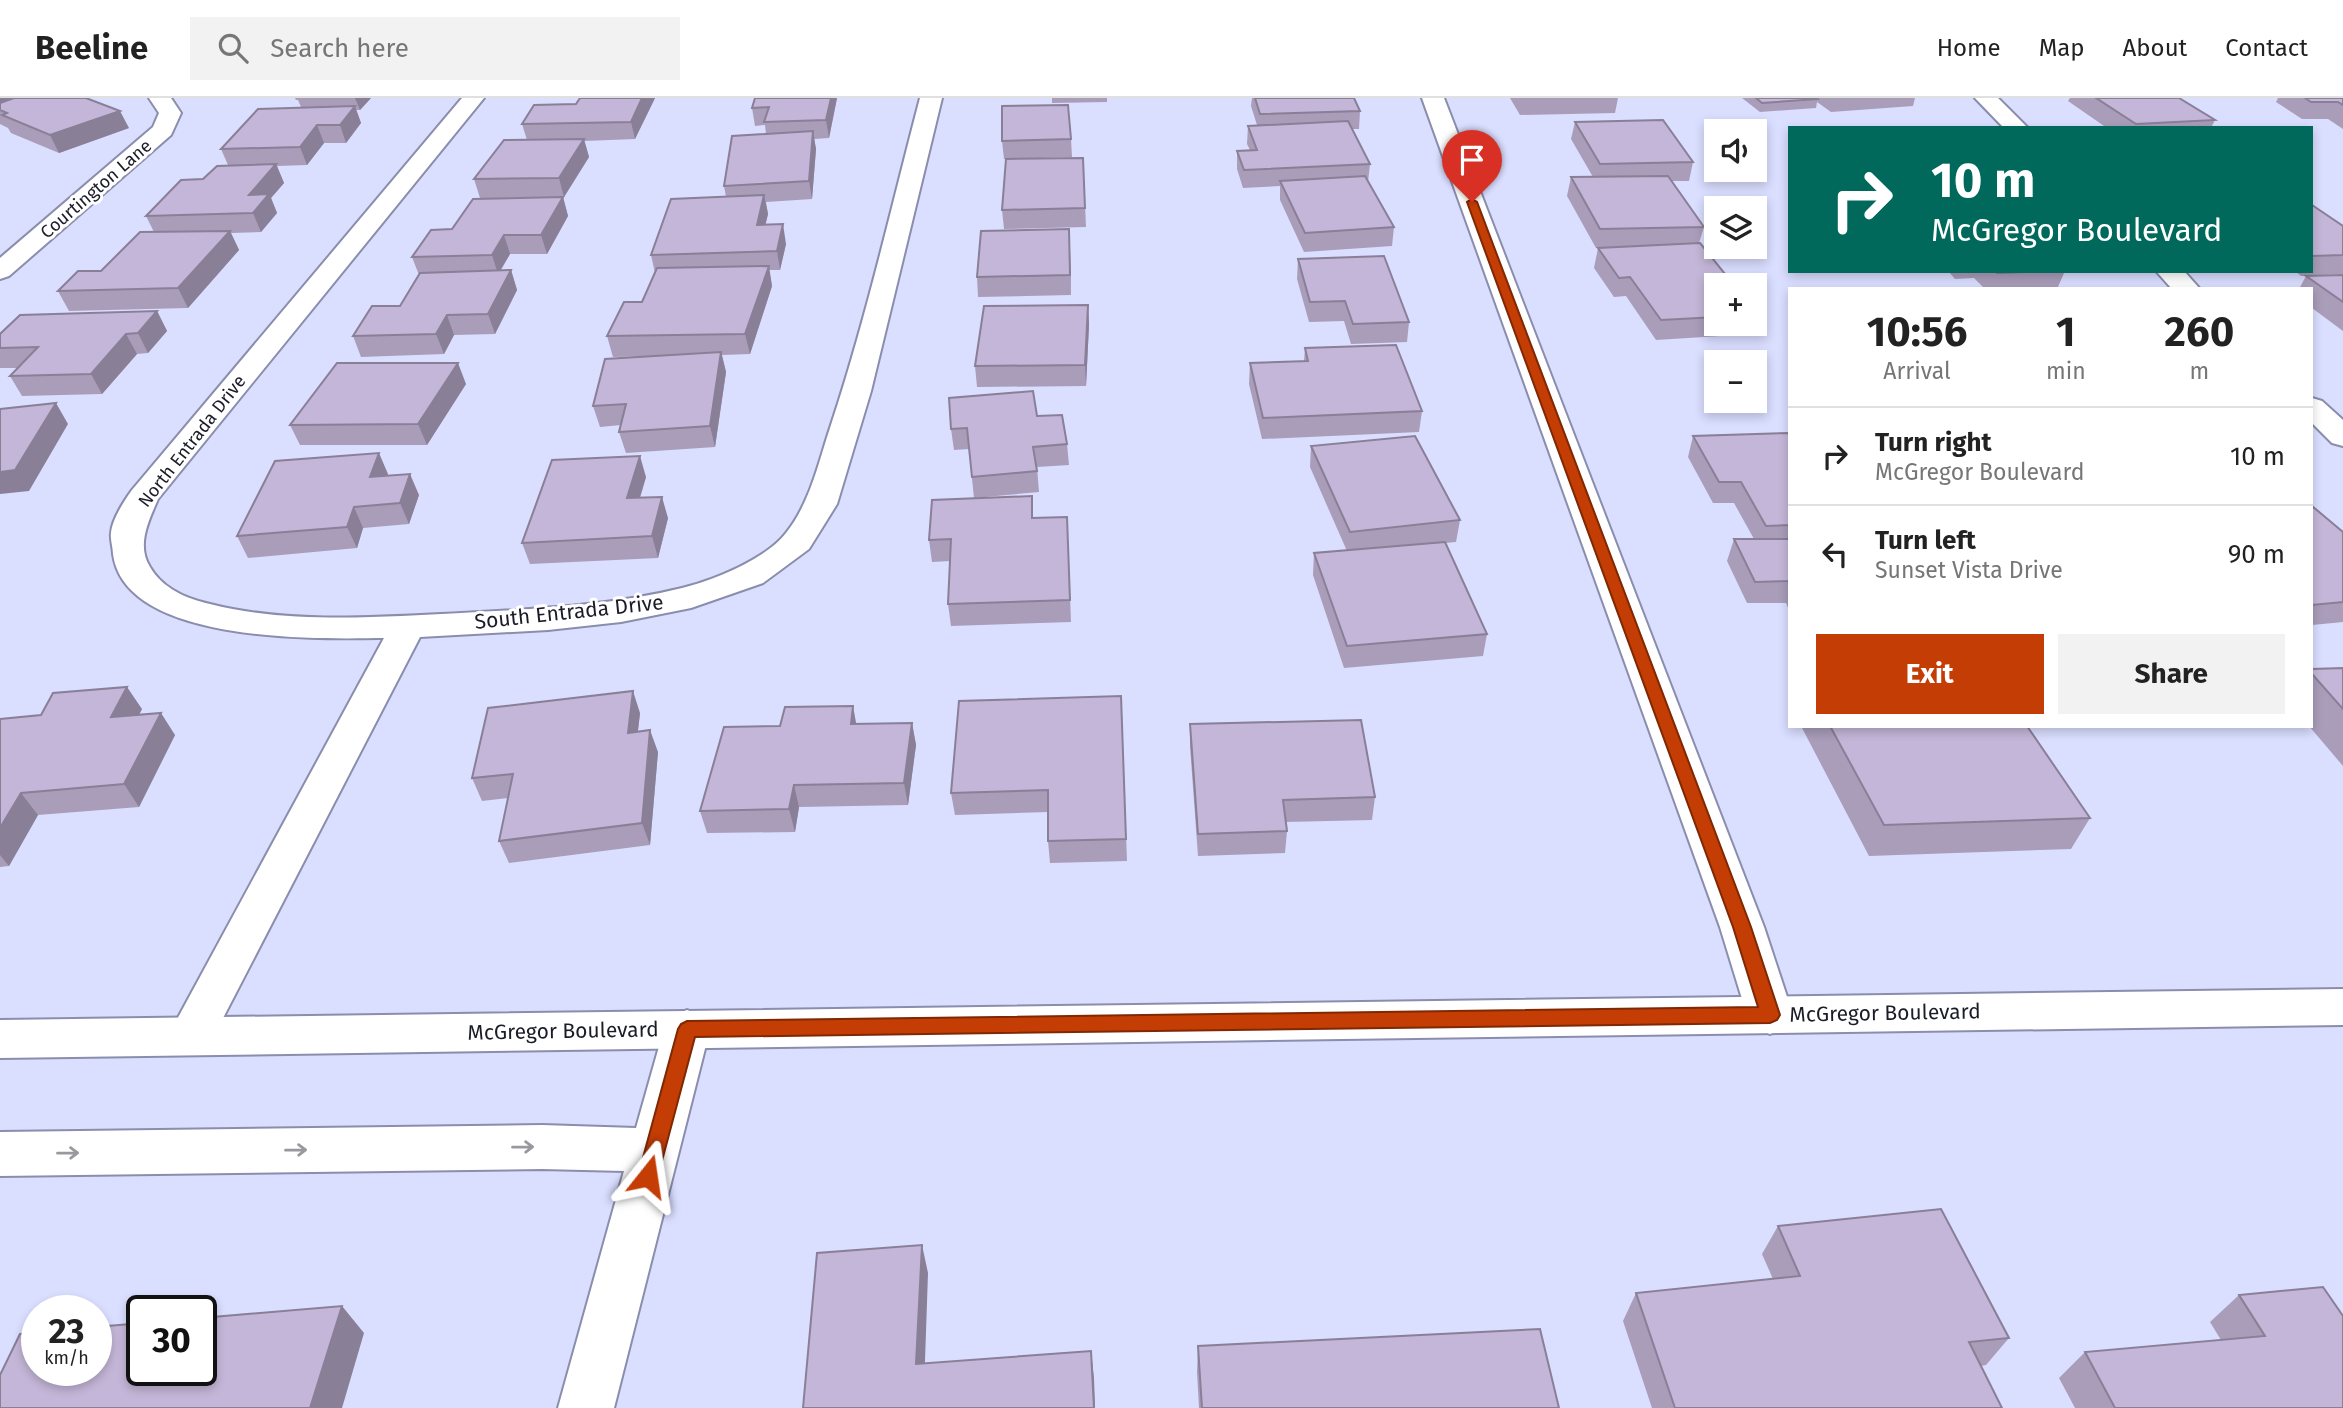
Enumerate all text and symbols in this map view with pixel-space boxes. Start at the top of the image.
search box [190,17,680,80]
text: Beeline [35,28,148,68]
icon: search [214,29,252,67]
text: Search here [270,33,409,64]
text: Home [1937,34,2001,62]
text: Map [2039,34,2085,62]
text: About [2123,34,2187,62]
text: Contact [2225,34,2308,62]
map controls [1704,119,1767,413]
button: sound [1704,119,1767,182]
pin [1442,130,1502,202]
street label: Courtington Lane [36,135,156,243]
icon: arrive [1453,141,1491,179]
text: 10 m [1931,151,2035,210]
icon: right [1816,154,1907,245]
button: layers [1704,196,1767,259]
text: McGregor Boulevard [1931,211,2222,249]
button: + [1704,273,1767,336]
text: 10:56 [1867,307,1967,357]
text: 1 [2056,307,2076,357]
text: 260 [2164,307,2234,357]
button: − [1704,350,1767,413]
text: Arrival [1883,357,1951,385]
text: min [2046,357,2086,385]
text: m [2189,357,2209,385]
street label: North Entrada Drive [134,371,250,511]
text: Turn right [1875,427,1992,458]
icon: right [1816,437,1854,475]
text: 10 m [2230,441,2285,472]
text: McGregor Boulevard [1875,458,2084,486]
text: Turn left [1875,525,1976,556]
icon: left [1816,535,1854,573]
text: 90 m [2228,539,2285,570]
text: Sunset Vista Drive [1875,556,2063,584]
street label: South Entrada Drive [473,589,665,635]
button: Exit [1816,634,2044,714]
button: Share [2058,634,2285,714]
street label: McGregor Boulevard [1789,998,1981,1028]
street label: McGregor Boulevard [467,1016,659,1046]
position arrow [611,1139,685,1213]
one-way arrow [511,1140,534,1154]
one-way arrow [284,1143,307,1157]
one-way arrow [56,1146,79,1160]
speed limit sign: 30 [126,1295,217,1386]
text: 23 [48,1310,85,1352]
text: km/h [44,1347,89,1369]

